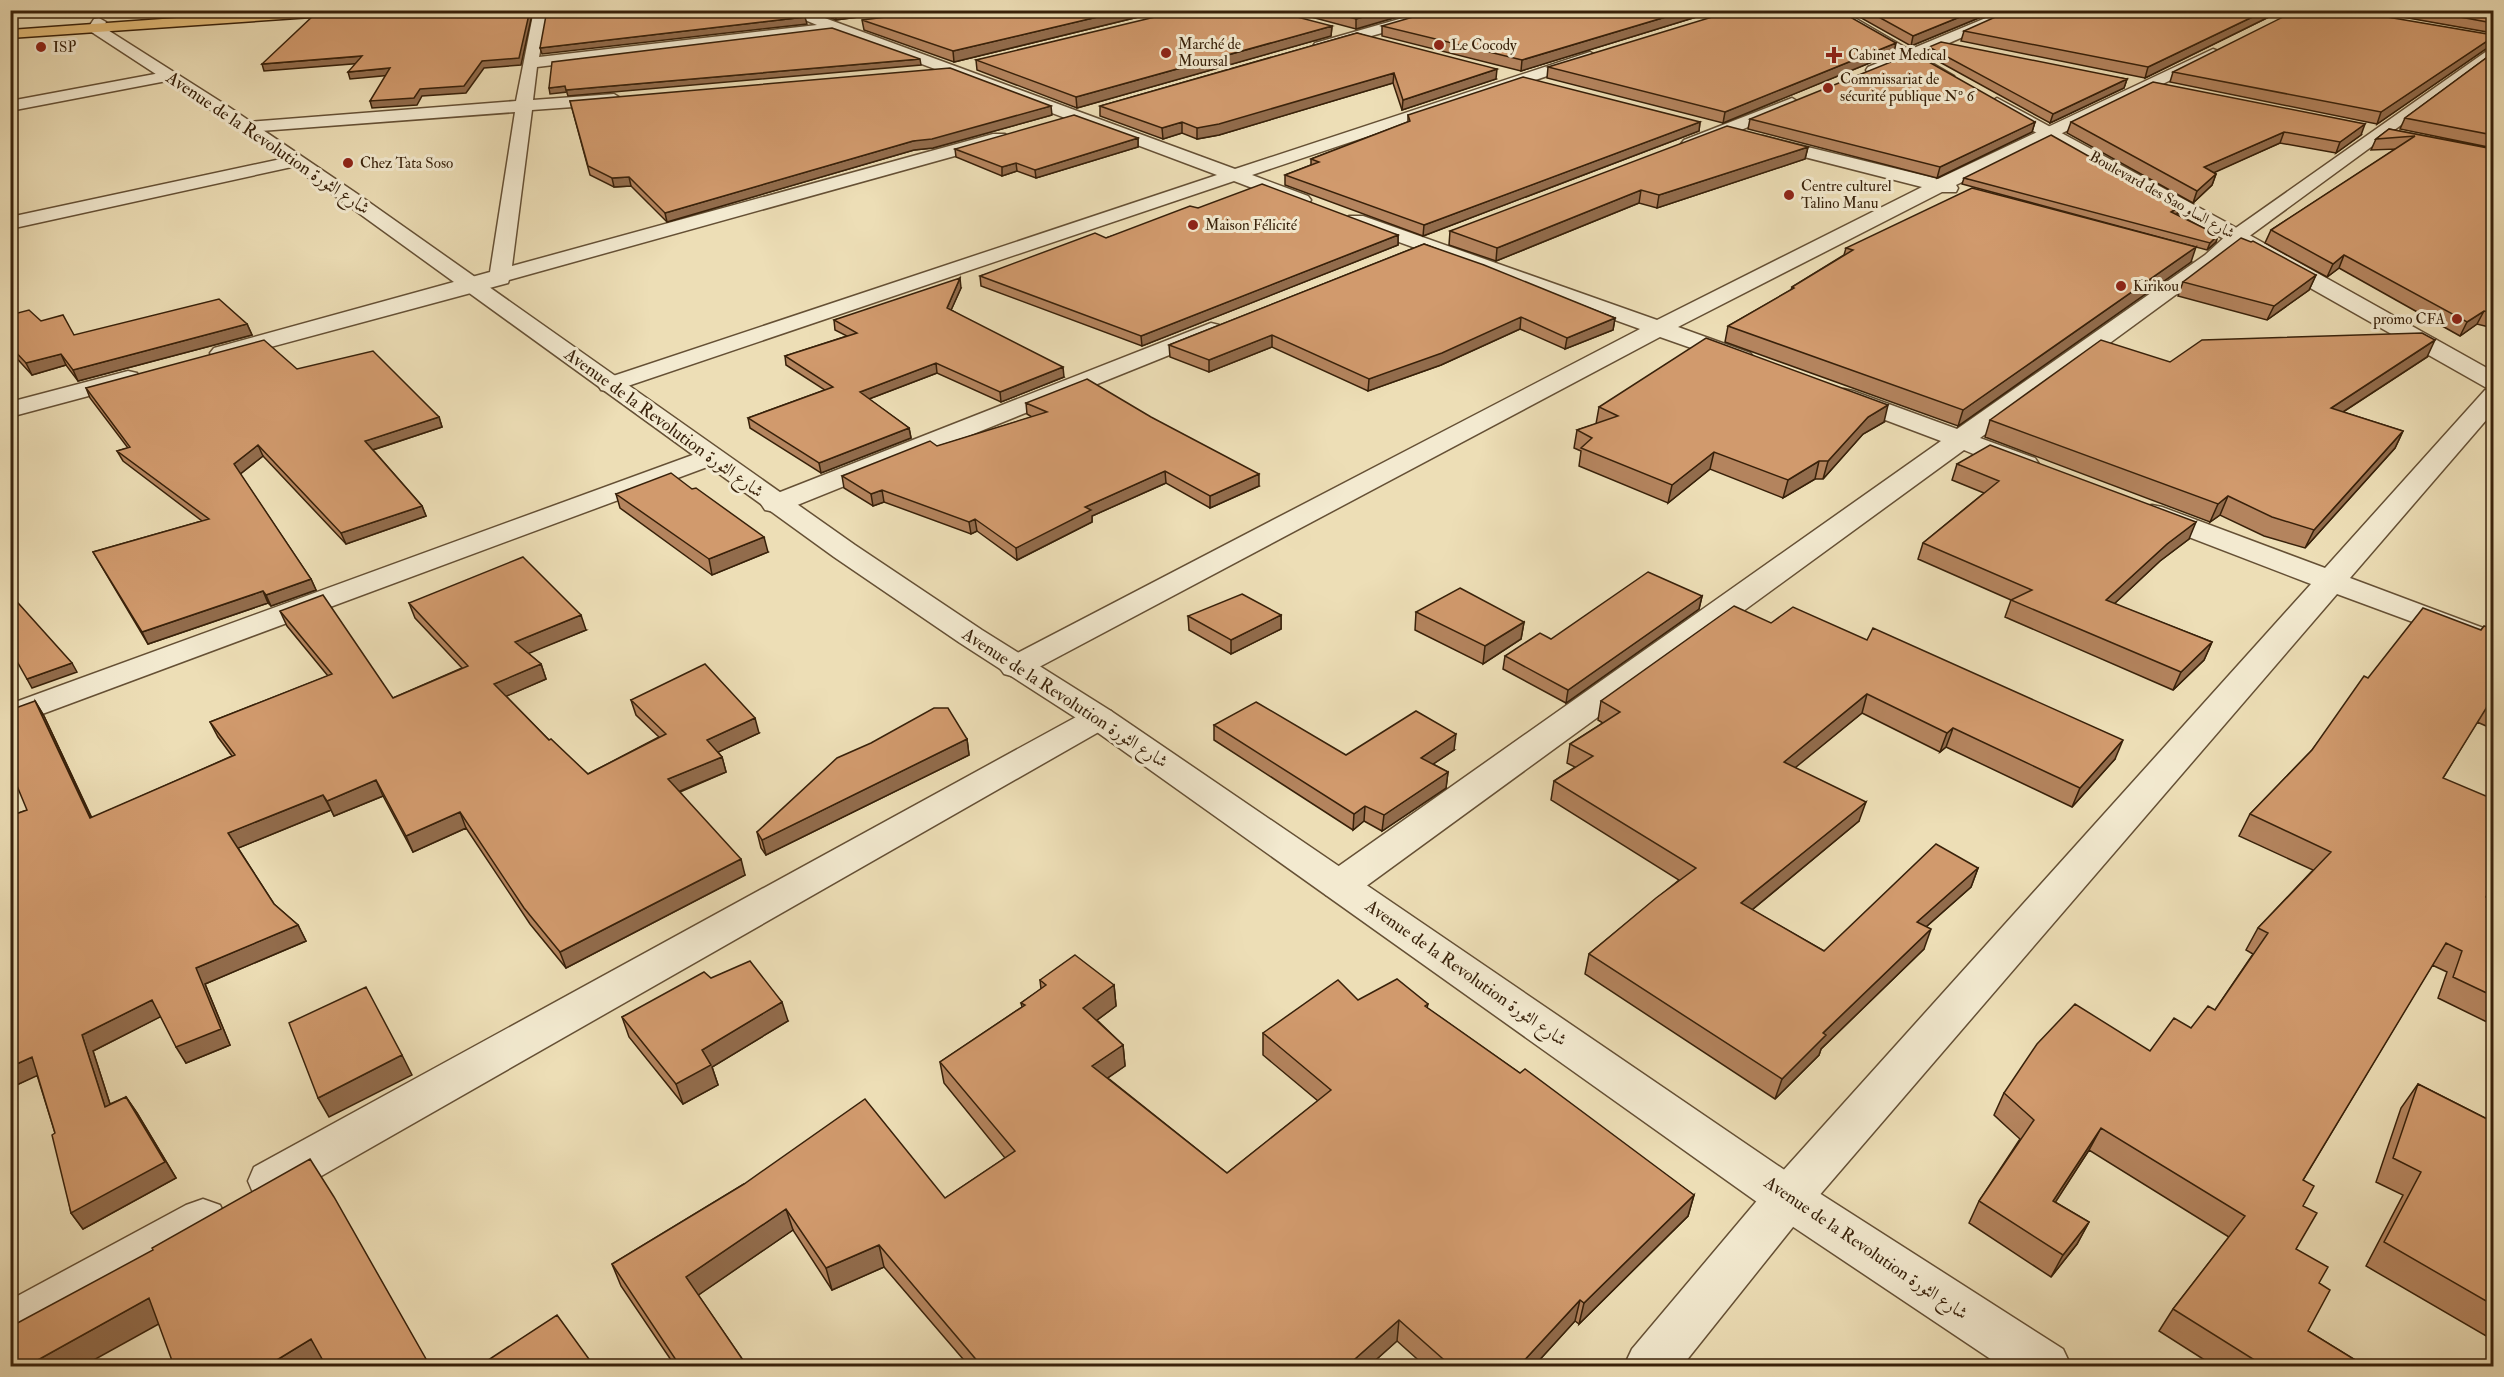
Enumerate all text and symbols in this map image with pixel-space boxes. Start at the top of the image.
place label: Marché de Moursal [1178,35,1241,71]
place label: Le Cocody [1451,36,1517,55]
place label: ISP [53,38,76,57]
marker: Le Cocody [1432,38,1446,52]
marker: ISP [34,40,48,54]
marker: Marché de Moursal [1159,46,1173,60]
marker: Cabinet Medical [1825,46,1843,64]
place label: Cabinet Medical [1848,46,1946,65]
street label: Avenue de la Revolution شارع الثورة [159,66,374,222]
place label: Commissariat de sécurité publique Nº 6 [1840,70,1975,107]
marker: Commissariat de sécurité publique Nº 6 [1821,81,1835,95]
street label: Boulevard des Sao شارع الساو [2085,147,2238,246]
place label: Chez Tata Soso [360,154,453,173]
marker: Chez Tata Soso [341,156,355,170]
place label: Centre culturel Talino Manu [1801,177,1892,213]
marker: Centre culturel Talino Manu [1782,188,1796,202]
place label: Maison Félicité [1205,216,1298,235]
marker: Maison Félicité [1186,218,1200,232]
place label: Kirikou [2133,277,2179,296]
marker: Kirikou [2114,279,2128,293]
place label: promo CFA [2372,310,2445,330]
marker: promo CFA [2450,312,2464,326]
street label: Avenue de la Revolution شارع الثورة [557,342,768,506]
street label: Avenue de la Revolution شارع الثورة [955,622,1172,776]
street label: Avenue de la Revolution شارع الثورة [1358,894,1571,1054]
street label: Avenue de la Revolution شارع الثورة [1757,1171,1972,1327]

